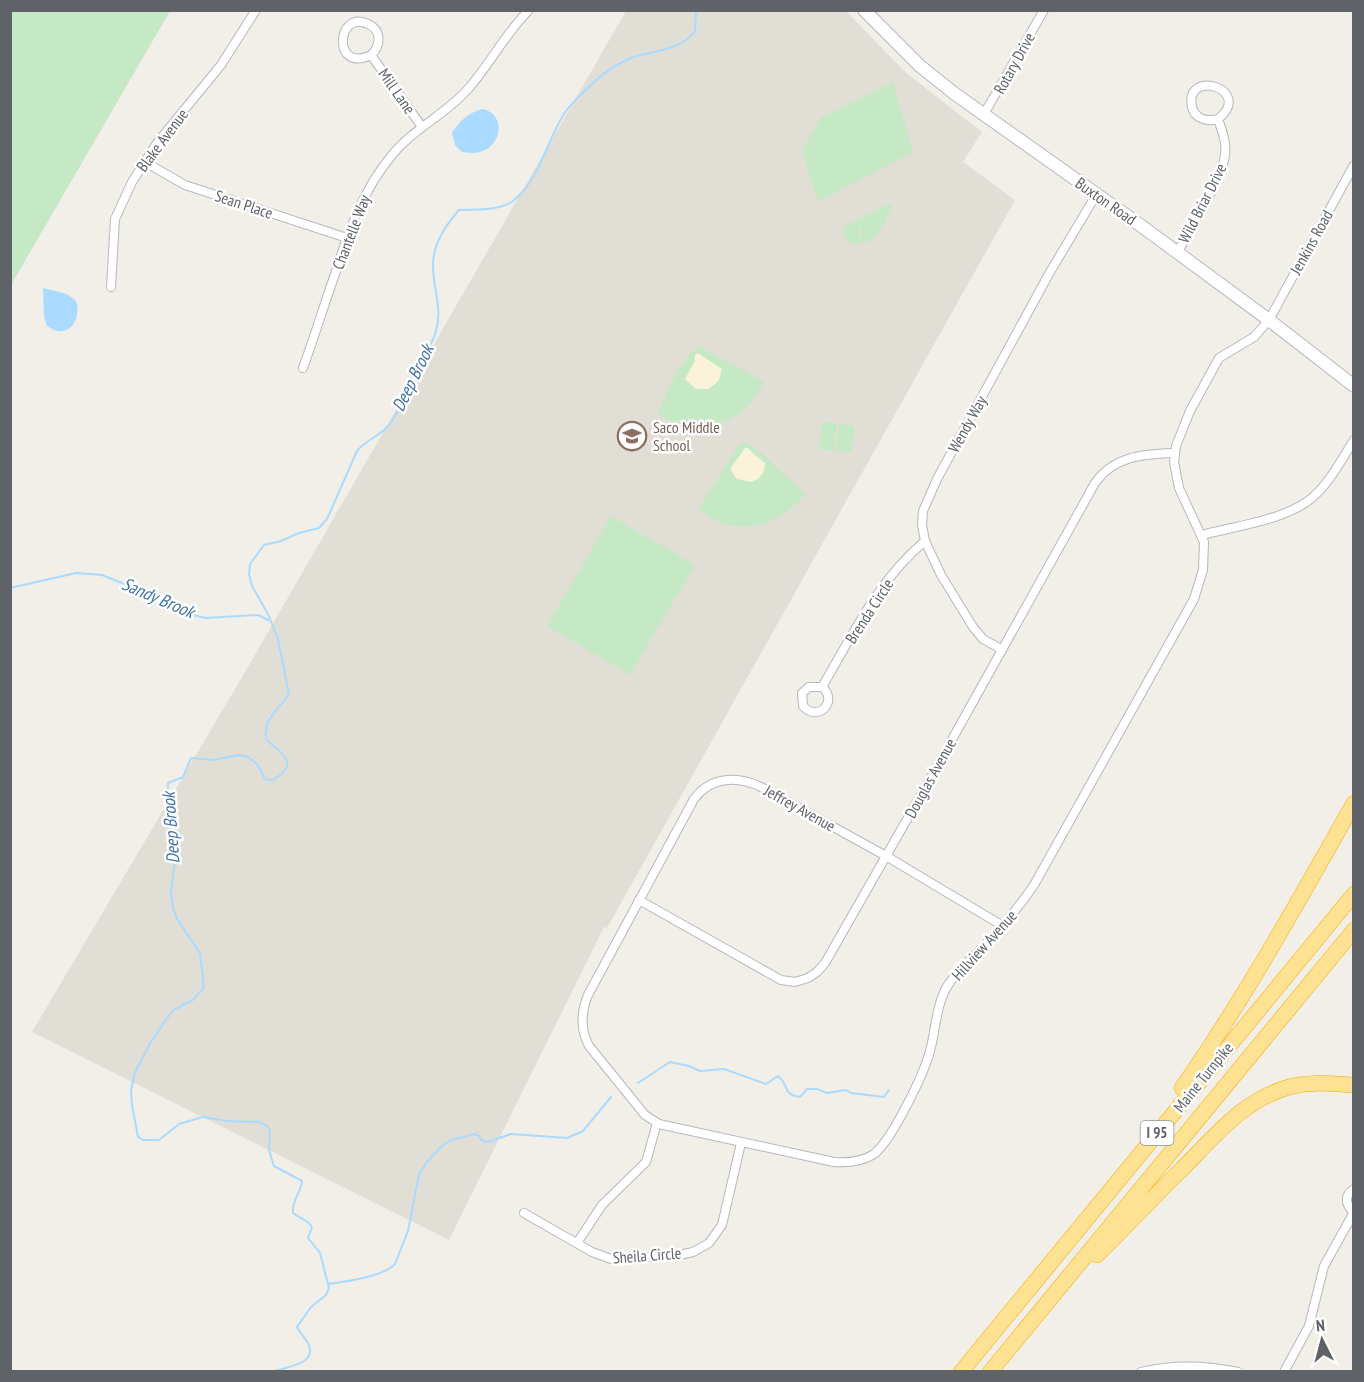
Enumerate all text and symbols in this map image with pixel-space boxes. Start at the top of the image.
street label: Rotary Drive [989,29,1039,97]
street label: Mill Lane [374,64,420,118]
street label: Blake Avenue [132,105,192,175]
street label: Wild Briar Drive [1173,160,1231,246]
street label: Buxton Road [1072,173,1140,229]
street label: Sean Place [213,185,275,223]
street label: Chantelle Way [328,192,374,272]
street label: Jenkins Road [1285,206,1337,278]
water label: Deep Brook [386,339,440,415]
street label: Wendy Way [943,392,991,456]
place label: Saco Middle School [653,417,720,455]
school or university icon: Saco Middle School [616,420,648,452]
water label: Sandy Brook [118,572,200,624]
street label: Brenda Circle [841,575,897,647]
street label: Douglas Avenue [900,735,960,821]
street label: Jeffrey Avenue [760,780,839,836]
water label: Deep Brook [156,789,184,865]
street label: Hillview Avenue [947,906,1021,984]
street label: Maine Turnpike [1169,1038,1237,1116]
road number: I 95 [1140,1121,1174,1145]
street label: Sheila Circle [612,1243,682,1267]
north arrow [1292,1310,1352,1370]
text: N [1315,1315,1326,1335]

